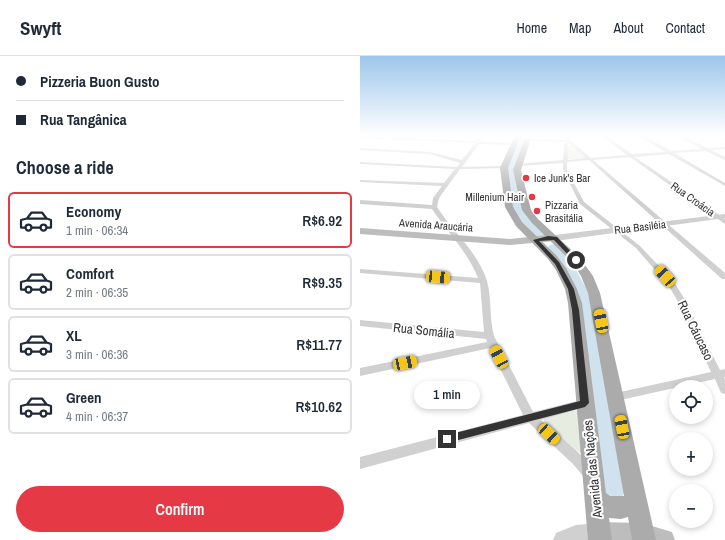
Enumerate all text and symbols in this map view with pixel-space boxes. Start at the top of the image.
text: Swyft [20,15,62,41]
text: Home [516,19,547,37]
text: Map [569,19,591,37]
text: About [613,19,643,37]
text: Contact [665,19,705,37]
text: Pizzeria Buon Gusto [40,71,160,92]
text: Rua Tangânica [40,109,127,130]
text: Choose a ride [16,155,114,180]
place label: Ice Junk's Bar [534,171,590,185]
marker: Ice Junk's Bar [521,173,531,183]
street label: Rua Croácia [668,179,718,219]
place label: Millenium Hair [465,190,524,204]
marker: Millenium Hair [527,192,537,202]
place label: Pizzaria Brasitália [545,198,583,225]
text: Economy [66,201,121,222]
icon: car [18,202,54,238]
marker: Pizzaria Brasitália [532,206,542,216]
text: R$6.92 [302,210,342,231]
street label: Avenida Araucária [398,215,473,235]
street label: Rua Basiléia [614,217,666,237]
text: 1 min · 06:34 [66,222,128,239]
route start [567,251,585,269]
text: Comfort [66,263,114,284]
car [653,263,677,289]
icon: car [18,264,54,300]
car [426,270,450,284]
text: R$9.35 [302,272,342,293]
text: 2 min · 06:35 [66,284,128,301]
street label: Rua Cáucaso [674,297,717,363]
car [593,308,609,334]
street label: Rua Somália [392,319,456,342]
text: XL [66,325,82,346]
icon: car [18,326,54,362]
text: R$11.77 [296,334,342,355]
car [488,344,510,370]
text: 3 min · 06:36 [66,346,128,363]
car [392,355,418,371]
map controls [669,380,713,528]
button: locate [669,380,713,424]
callout: 1 min [414,381,480,409]
text: 1 min [433,386,461,403]
text: Green [66,387,102,408]
icon: car [18,388,54,424]
text: R$10.62 [295,396,342,417]
text: 4 min · 06:37 [66,408,128,425]
car [614,414,630,440]
street label: Avenida das Nações [579,419,606,520]
car [536,421,562,447]
route end [438,430,456,448]
button: + [669,432,713,476]
button: − [669,484,713,528]
button: Confirm [16,486,344,532]

